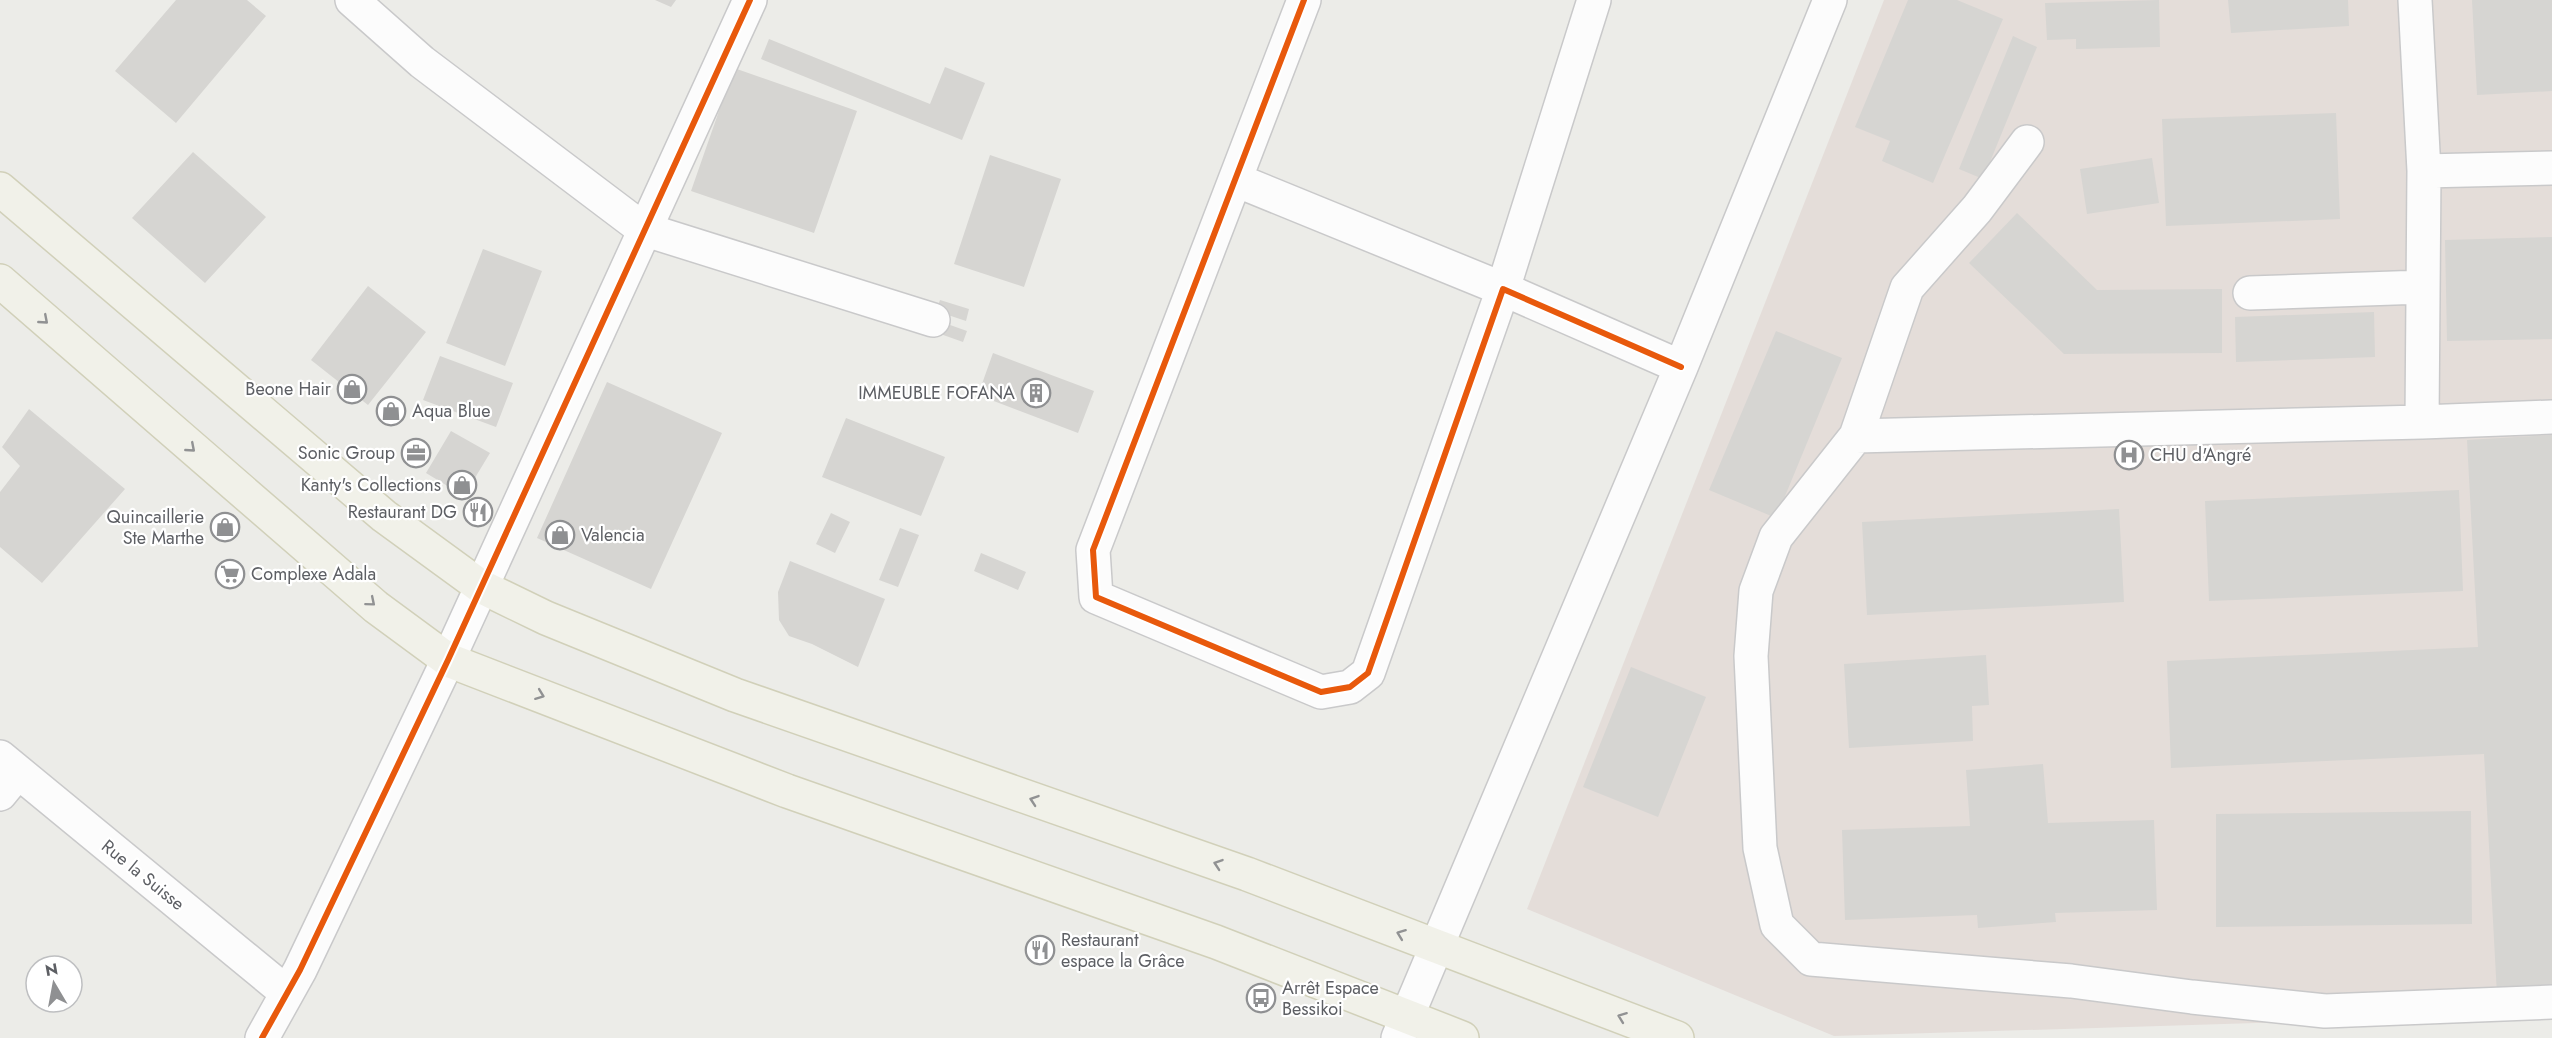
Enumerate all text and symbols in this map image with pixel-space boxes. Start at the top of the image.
one-way arrow [37,313,48,324]
shop icon: Beone Hair [336,373,368,405]
place label: Beone Hair [245,376,332,402]
building icon: IMMEUBLE FOFANA [1020,377,1052,409]
place label: IMMEUBLE FOFANA [858,380,1015,406]
shop icon: Aqua Blue [375,395,407,427]
place label: Aqua Blue [412,398,491,424]
office icon: Sonic Group [400,437,432,469]
hospital icon: CHU d'Angré [2113,439,2145,471]
place label: Sonic Group [298,440,395,466]
one-way arrow [184,441,195,452]
place label: CHU d'Angré [2150,442,2251,468]
shop icon: Kanty's Collections [446,469,478,501]
place label: Kanty's Collections [301,472,441,498]
restaurant icon: Restaurant DG [462,496,494,528]
place label: Restaurant DG [348,499,457,525]
place label: Quincaillerie Ste Marthe [107,504,204,551]
shop icon: Quincaillerie Ste Marthe [209,511,241,543]
shop icon: Valencia [544,519,576,551]
place label: Valencia [581,522,645,548]
supermarket icon: Complexe Adala [214,558,246,590]
place label: Complexe Adala [251,561,376,587]
one-way arrow [364,595,375,606]
one-way arrow [534,688,545,701]
one-way arrow [1029,795,1040,808]
street label: Rue la Suisse [96,833,190,917]
one-way arrow [1213,859,1224,872]
place label: Restaurant espace la Grâce [1061,927,1185,974]
one-way arrow [1396,928,1406,941]
restaurant icon: Restaurant espace la Grâce [1024,934,1056,966]
north arrow [24,954,84,1014]
text: N [43,957,60,982]
place label: Arrêt Espace Bessikoi [1282,975,1379,1022]
bus stop icon: Arrêt Espace Bessikoi [1245,982,1277,1014]
one-way arrow [1617,1012,1628,1025]

